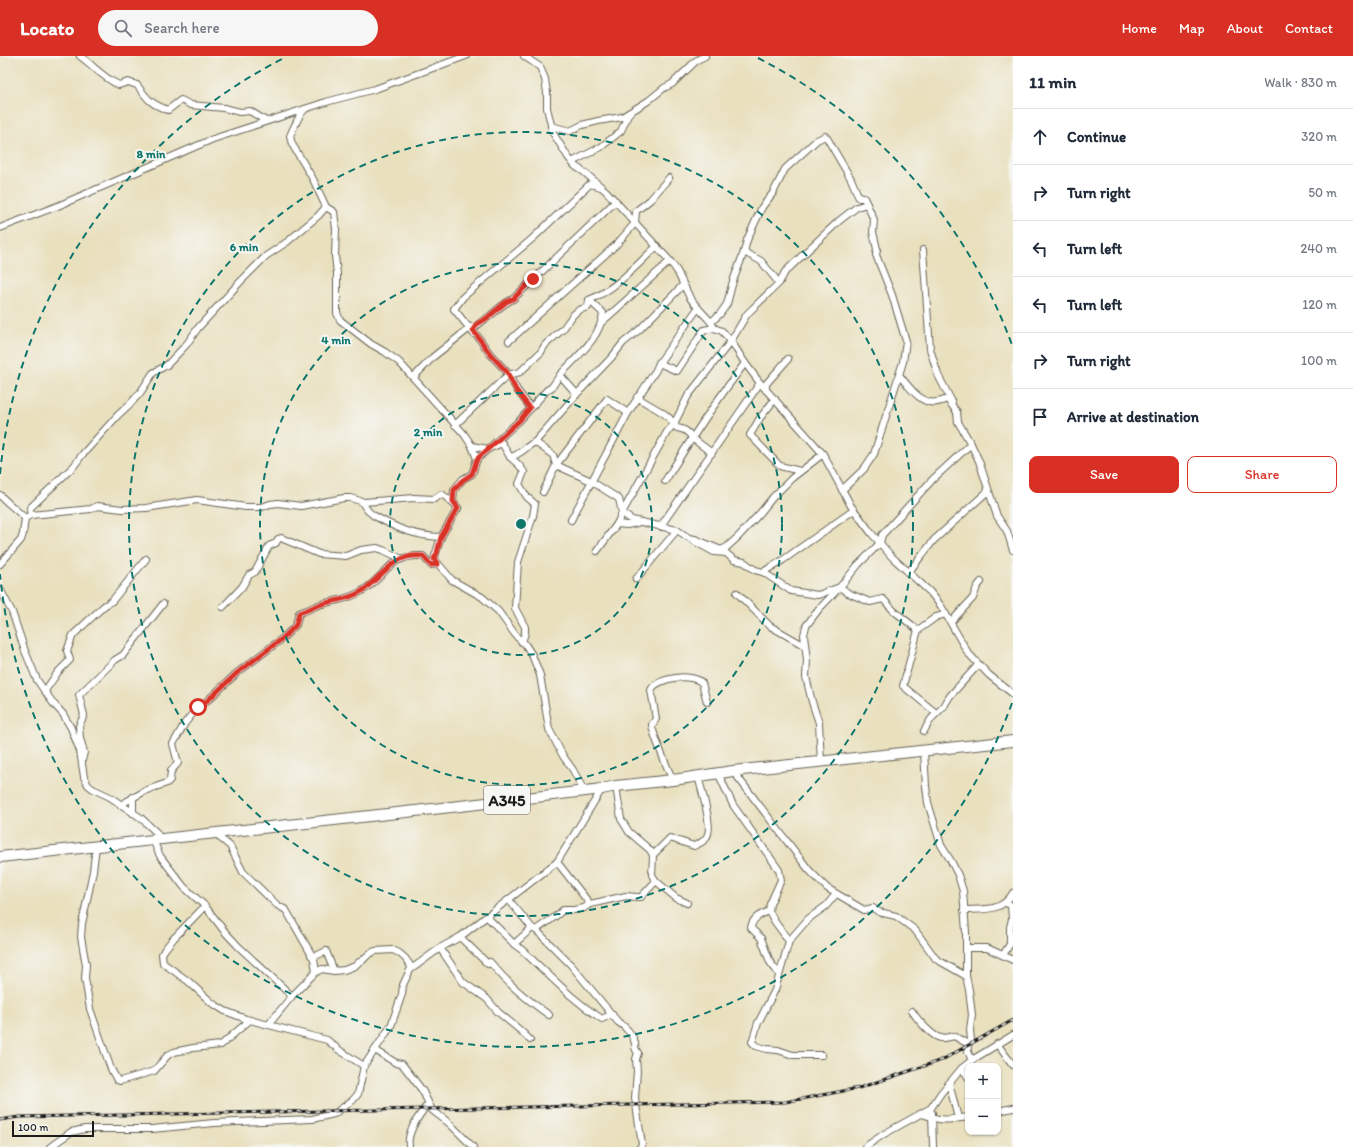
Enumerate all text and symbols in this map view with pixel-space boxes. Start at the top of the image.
search box [98,10,378,46]
text: Locato [20,17,74,40]
icon: search [112,17,134,39]
text: Search here [144,19,220,37]
text: Home [1122,20,1157,37]
text: Map [1179,20,1205,37]
text: About [1227,20,1263,37]
text: Contact [1285,20,1333,37]
text: 11 min [1029,72,1076,92]
text: Walk · 830 m [1264,75,1337,90]
icon: ahead [1029,126,1051,148]
text: Continue [1067,128,1126,146]
text: 320 m [1301,129,1337,144]
text: 8 min [137,147,166,161]
icon: right [1029,182,1051,204]
text: Turn right [1067,184,1131,202]
text: 50 m [1308,185,1337,200]
icon: left [1029,238,1051,260]
text: 6 min [230,240,259,254]
text: Turn left [1067,240,1122,258]
text: 240 m [1300,241,1337,256]
route end [524,270,542,288]
icon: left [1029,294,1051,316]
text: Turn left [1067,296,1122,314]
text: 120 m [1302,297,1337,312]
text: 4 min [321,333,351,347]
icon: right [1029,350,1051,372]
text: Turn right [1067,352,1131,370]
text: 100 m [1301,353,1337,368]
icon: arrive [1029,406,1051,428]
text: Arrive at destination [1067,408,1199,426]
text: 2 min [414,425,443,439]
button: Save [1029,456,1179,493]
button: Share [1187,456,1337,493]
centre of rings [514,517,528,531]
route start [189,698,207,716]
road number: A345 [484,786,530,814]
map controls [965,1063,1001,1135]
button: + [965,1063,1001,1099]
button: − [965,1099,1001,1135]
scale bar [12,1119,94,1138]
text: 100 m [18,1121,48,1134]

